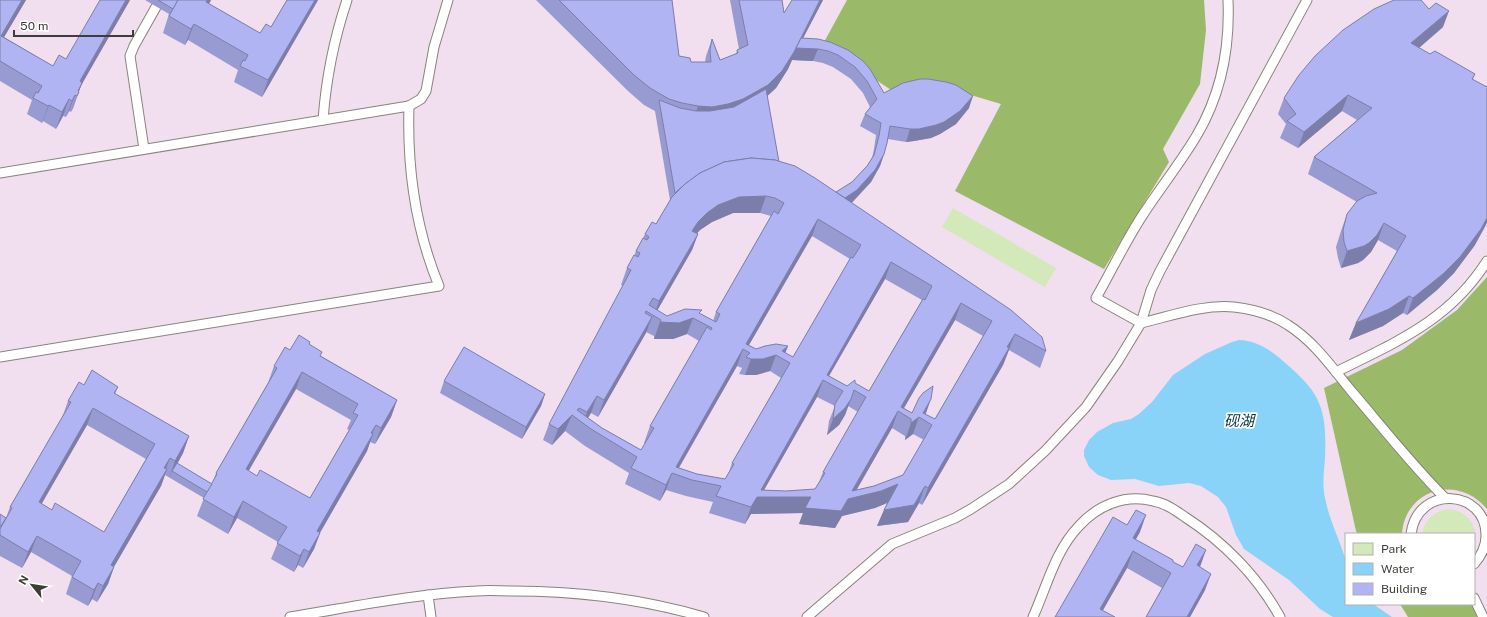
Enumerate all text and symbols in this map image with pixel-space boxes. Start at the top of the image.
scale bar [14,12,133,38]
text: 50 m [20,19,48,33]
water label: 砚湖 [1224,412,1256,429]
legend [1345,533,1475,605]
text: Park [1381,542,1407,556]
text: Water [1381,562,1415,576]
north arrow [12,565,52,605]
text: N [16,573,31,587]
text: Building [1381,582,1427,596]

